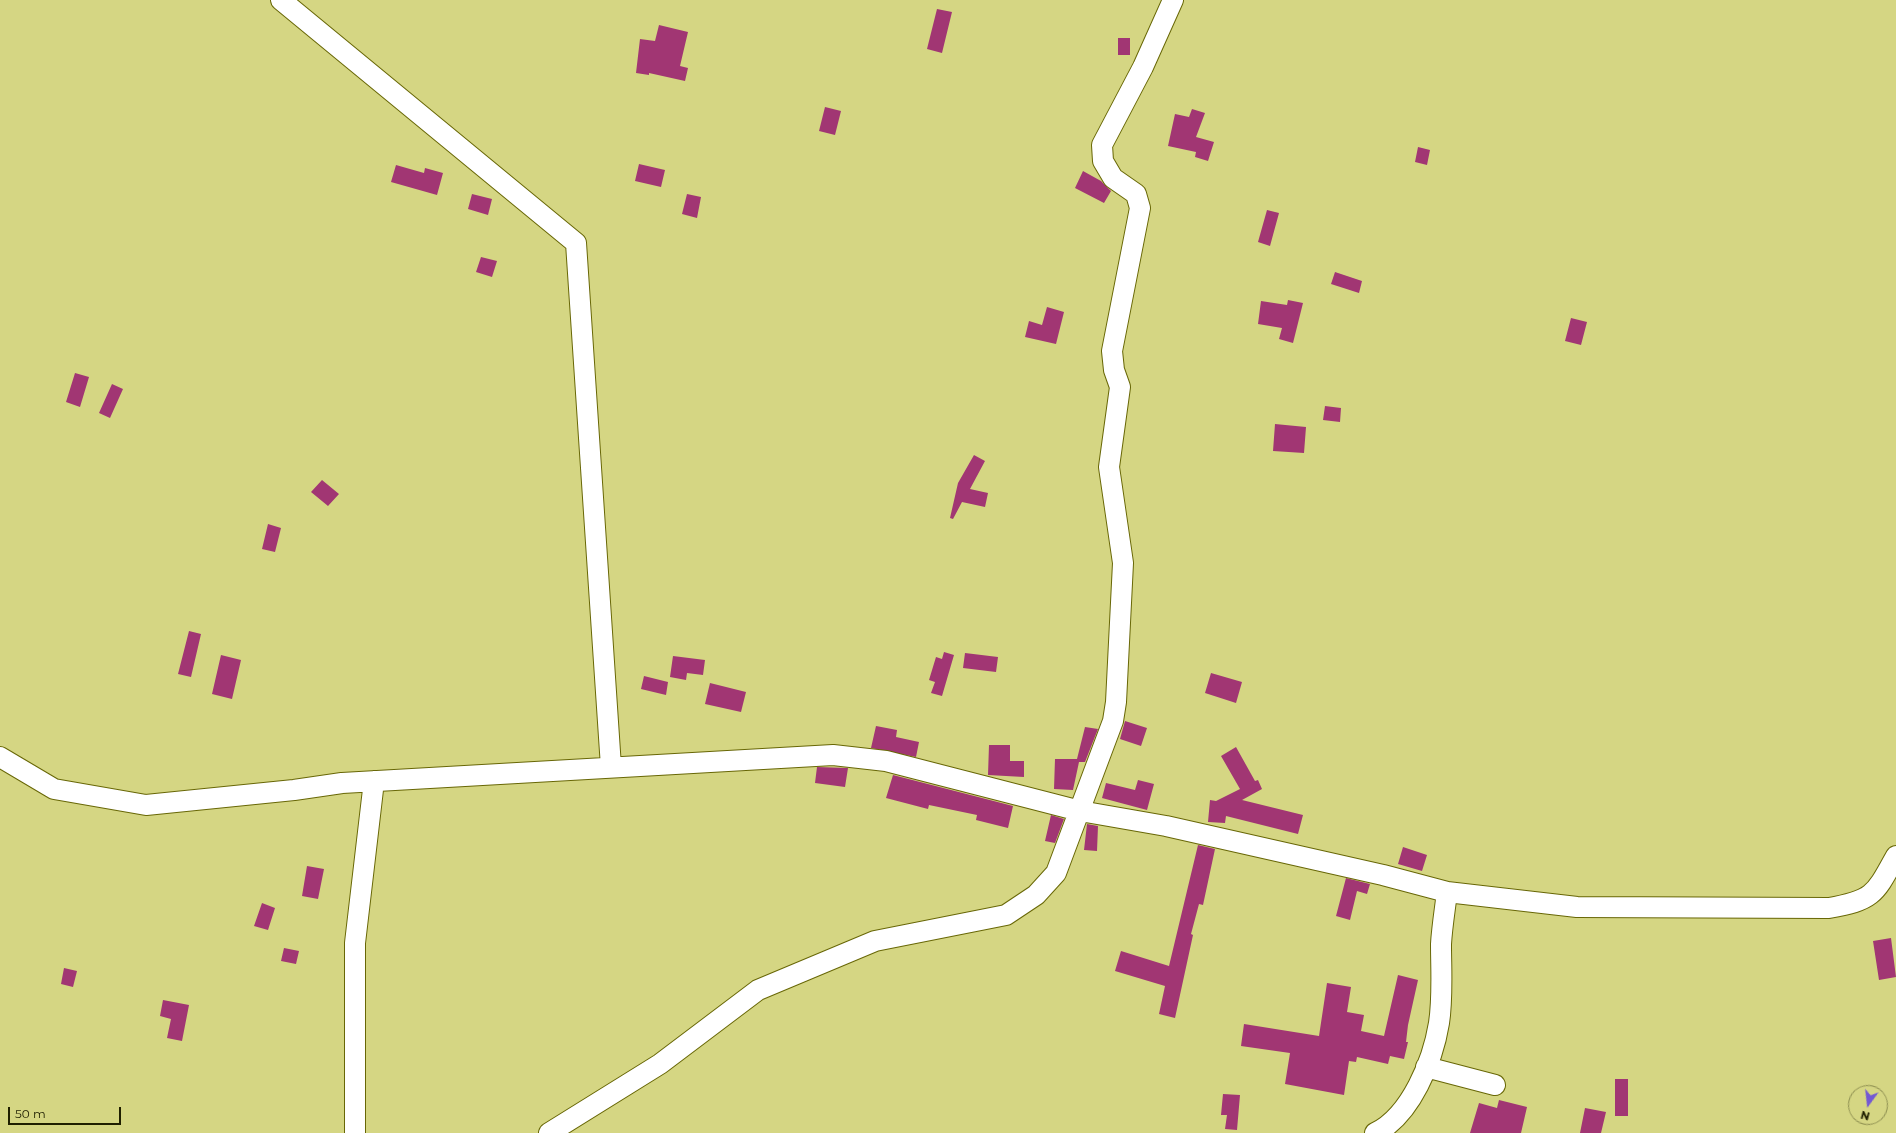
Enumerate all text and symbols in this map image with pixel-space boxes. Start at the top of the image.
north arrow [1848,1085,1888,1125]
scale bar [10,1099,123,1125]
text: 50 m [15,1106,46,1121]
text: N [1859,1108,1871,1124]

